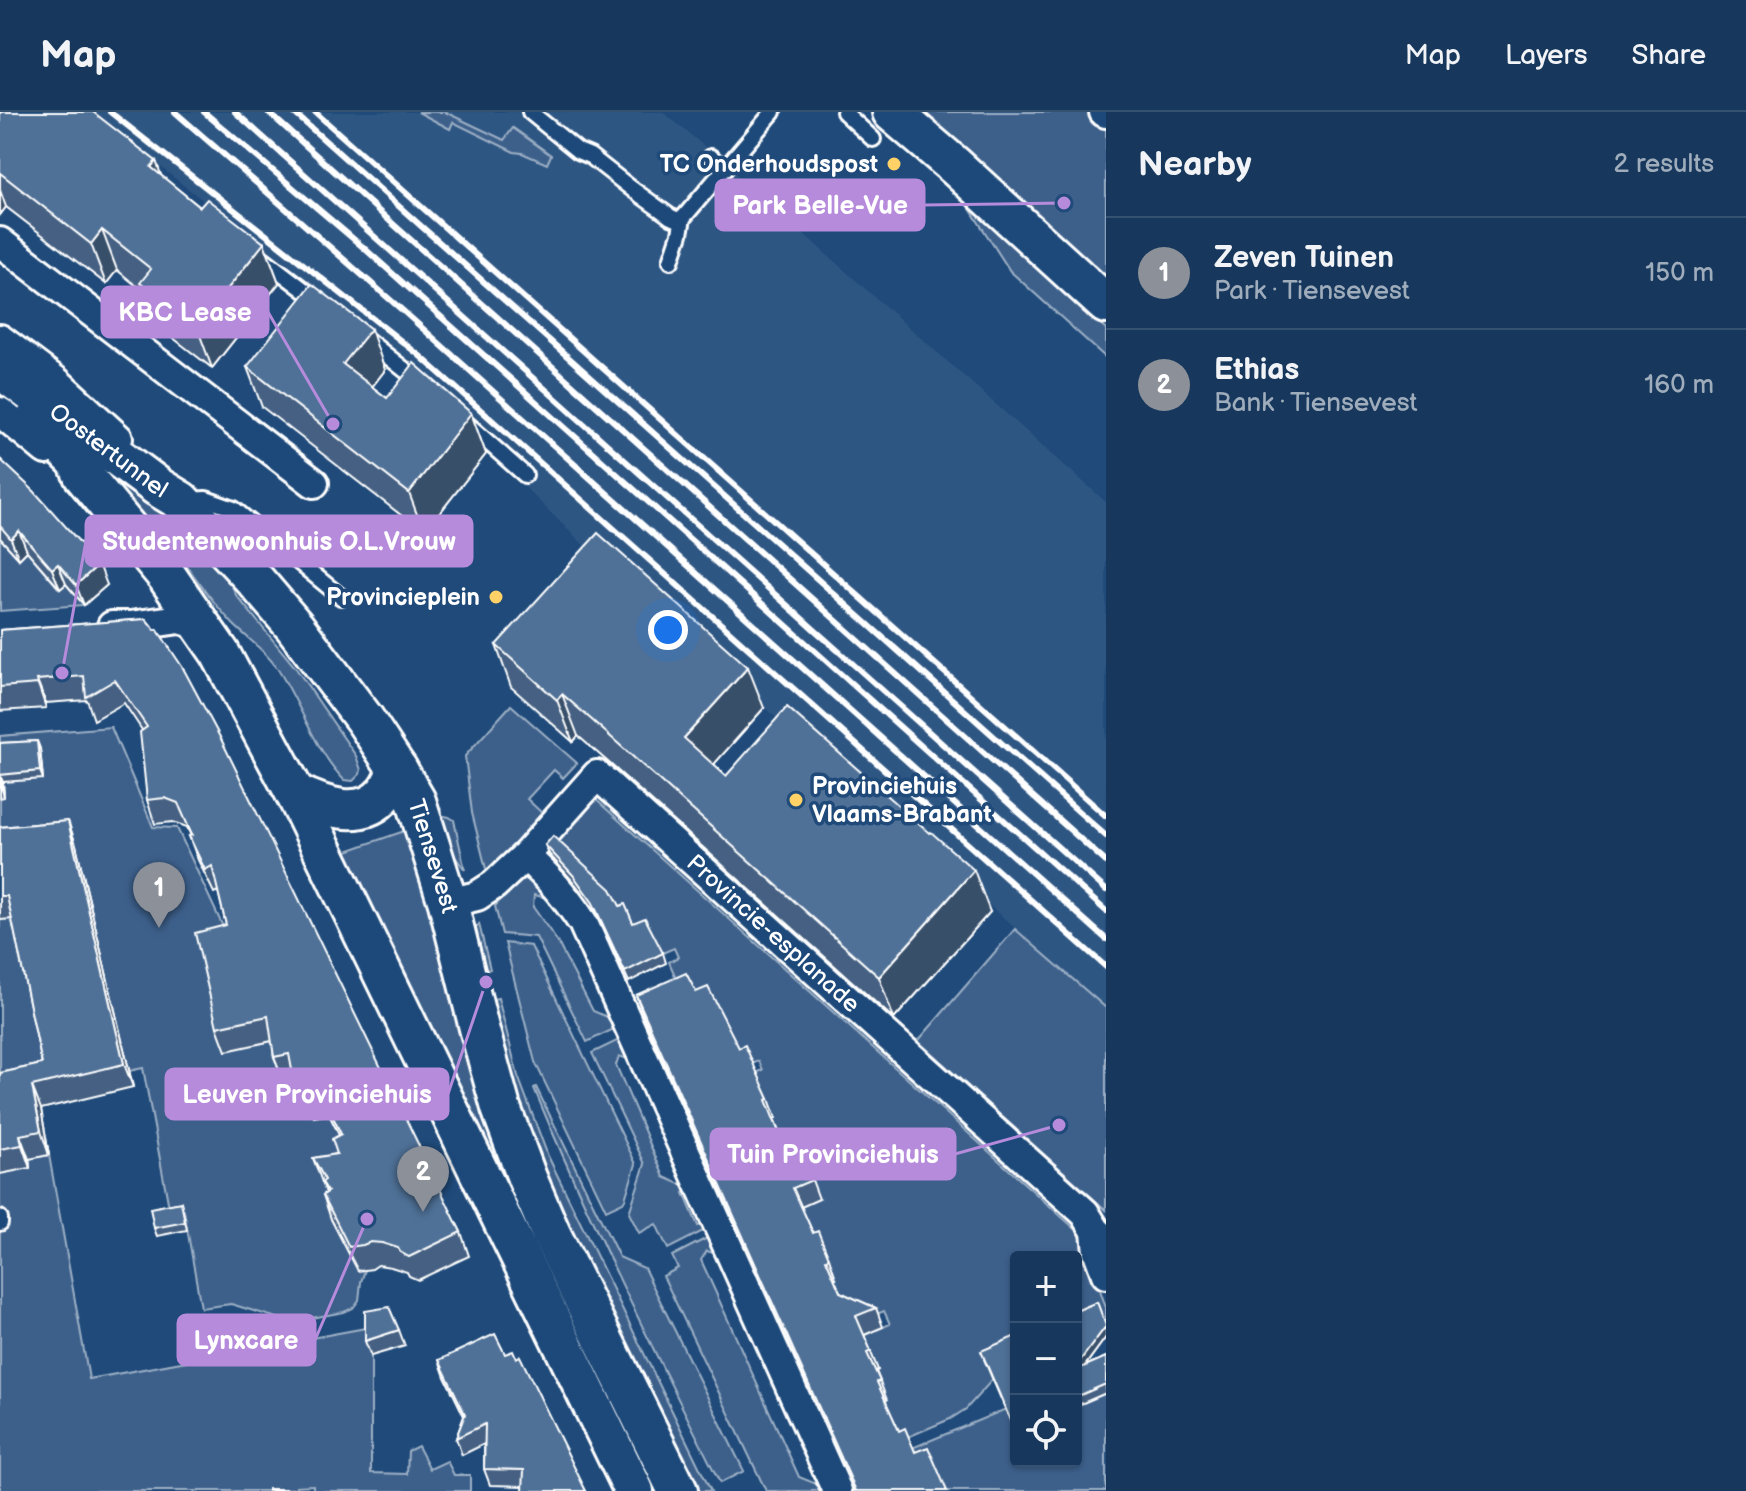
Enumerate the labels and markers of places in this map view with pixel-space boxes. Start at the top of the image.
place label: TC Onderhoudspost [660,150,878,179]
marker: TC Onderhoudspost [885,155,903,173]
callout: Park Belle-Vue [716,180,924,230]
callout: KBC Lease [102,287,268,337]
callout: Studentenwoonhuis O.L.Vrouw [86,516,472,566]
place label: Provincieplein [326,583,480,612]
marker: Provincieplein [487,588,505,606]
place label: Provinciehuis Vlaams-Brabant [812,772,991,829]
marker: Provinciehuis Vlaams-Brabant [787,791,805,809]
pin: 1 [133,862,185,928]
callout: Leuven Provinciehuis [166,1069,448,1119]
callout: Tuin Provinciehuis [711,1129,955,1179]
pin: 2 [397,1146,449,1212]
callout: Lynxcare [178,1315,315,1365]

